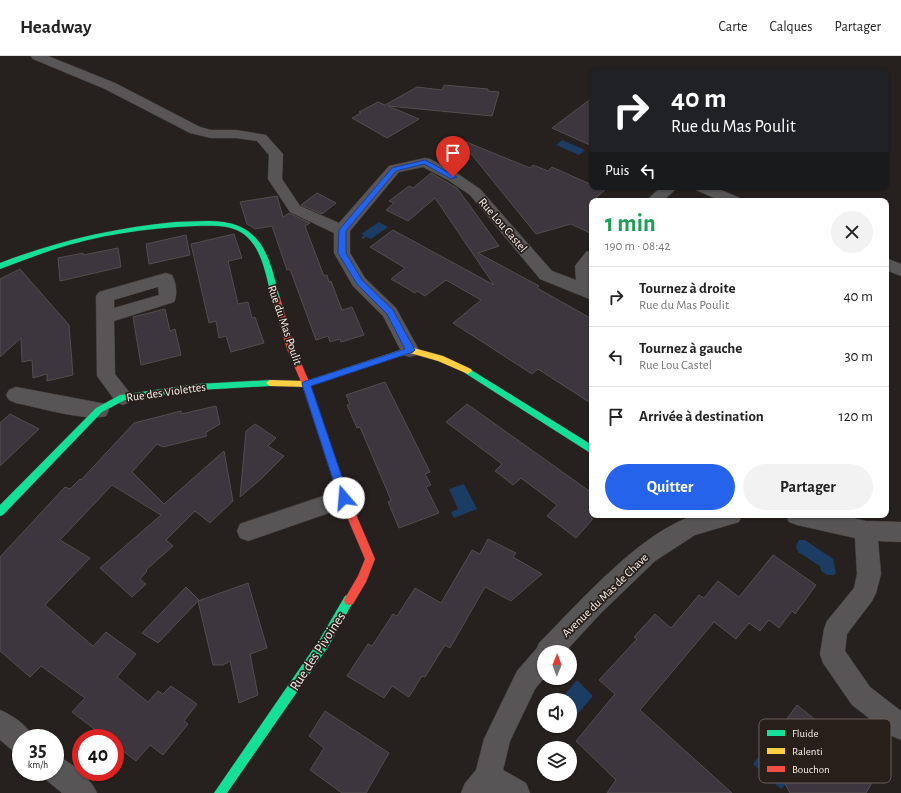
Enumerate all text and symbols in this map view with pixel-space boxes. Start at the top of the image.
text: Headway [20,18,91,37]
text: Carte [719,20,747,34]
text: Calques [769,20,813,34]
text: Partager [835,20,881,34]
icon: right [605,84,657,136]
text: 40 m [671,85,727,113]
text: Rue du Mas Poulit [671,118,796,136]
pin [436,136,470,177]
icon: arrive [442,142,464,164]
icon: left [637,160,659,182]
text: Puis [605,163,629,178]
street label: Rue Lou Castel [476,196,530,254]
button: close [831,211,873,253]
text: 1 min [605,212,656,236]
text: 190 m · 08:42 [605,240,670,253]
text: Tournez à droite [639,281,736,296]
street label: Rue du Mas Poulit [266,284,304,366]
icon: right [605,286,627,308]
text: 40 m [843,289,873,304]
text: Rue du Mas Poulit [639,299,729,312]
text: Tournez à gauche [639,341,742,356]
icon: left [605,346,627,368]
text: 30 m [844,349,873,364]
text: Rue Lou Castel [639,359,712,372]
street label: Rue des Violettes [126,381,206,403]
icon: arrive [605,406,627,428]
text: Arrivée à destination [639,409,764,424]
text: 120 m [839,409,873,424]
button: Quitter [605,464,735,510]
button: Partager [743,464,873,510]
position arrow [323,477,365,519]
street label: Avenue du Mas de Chave [560,551,650,639]
street label: Rue des Pivoines [287,610,348,693]
north arrow [537,645,577,685]
map controls [537,645,577,781]
button: sound [537,693,577,733]
legend [759,719,891,783]
text: Fluide [792,728,819,739]
speed limit sign: 40 [72,729,124,781]
text: 35 [29,740,47,760]
button: layers [537,741,577,781]
text: Ralenti [792,746,823,757]
text: km/h [28,760,48,770]
text: Bouchon [792,764,830,775]

